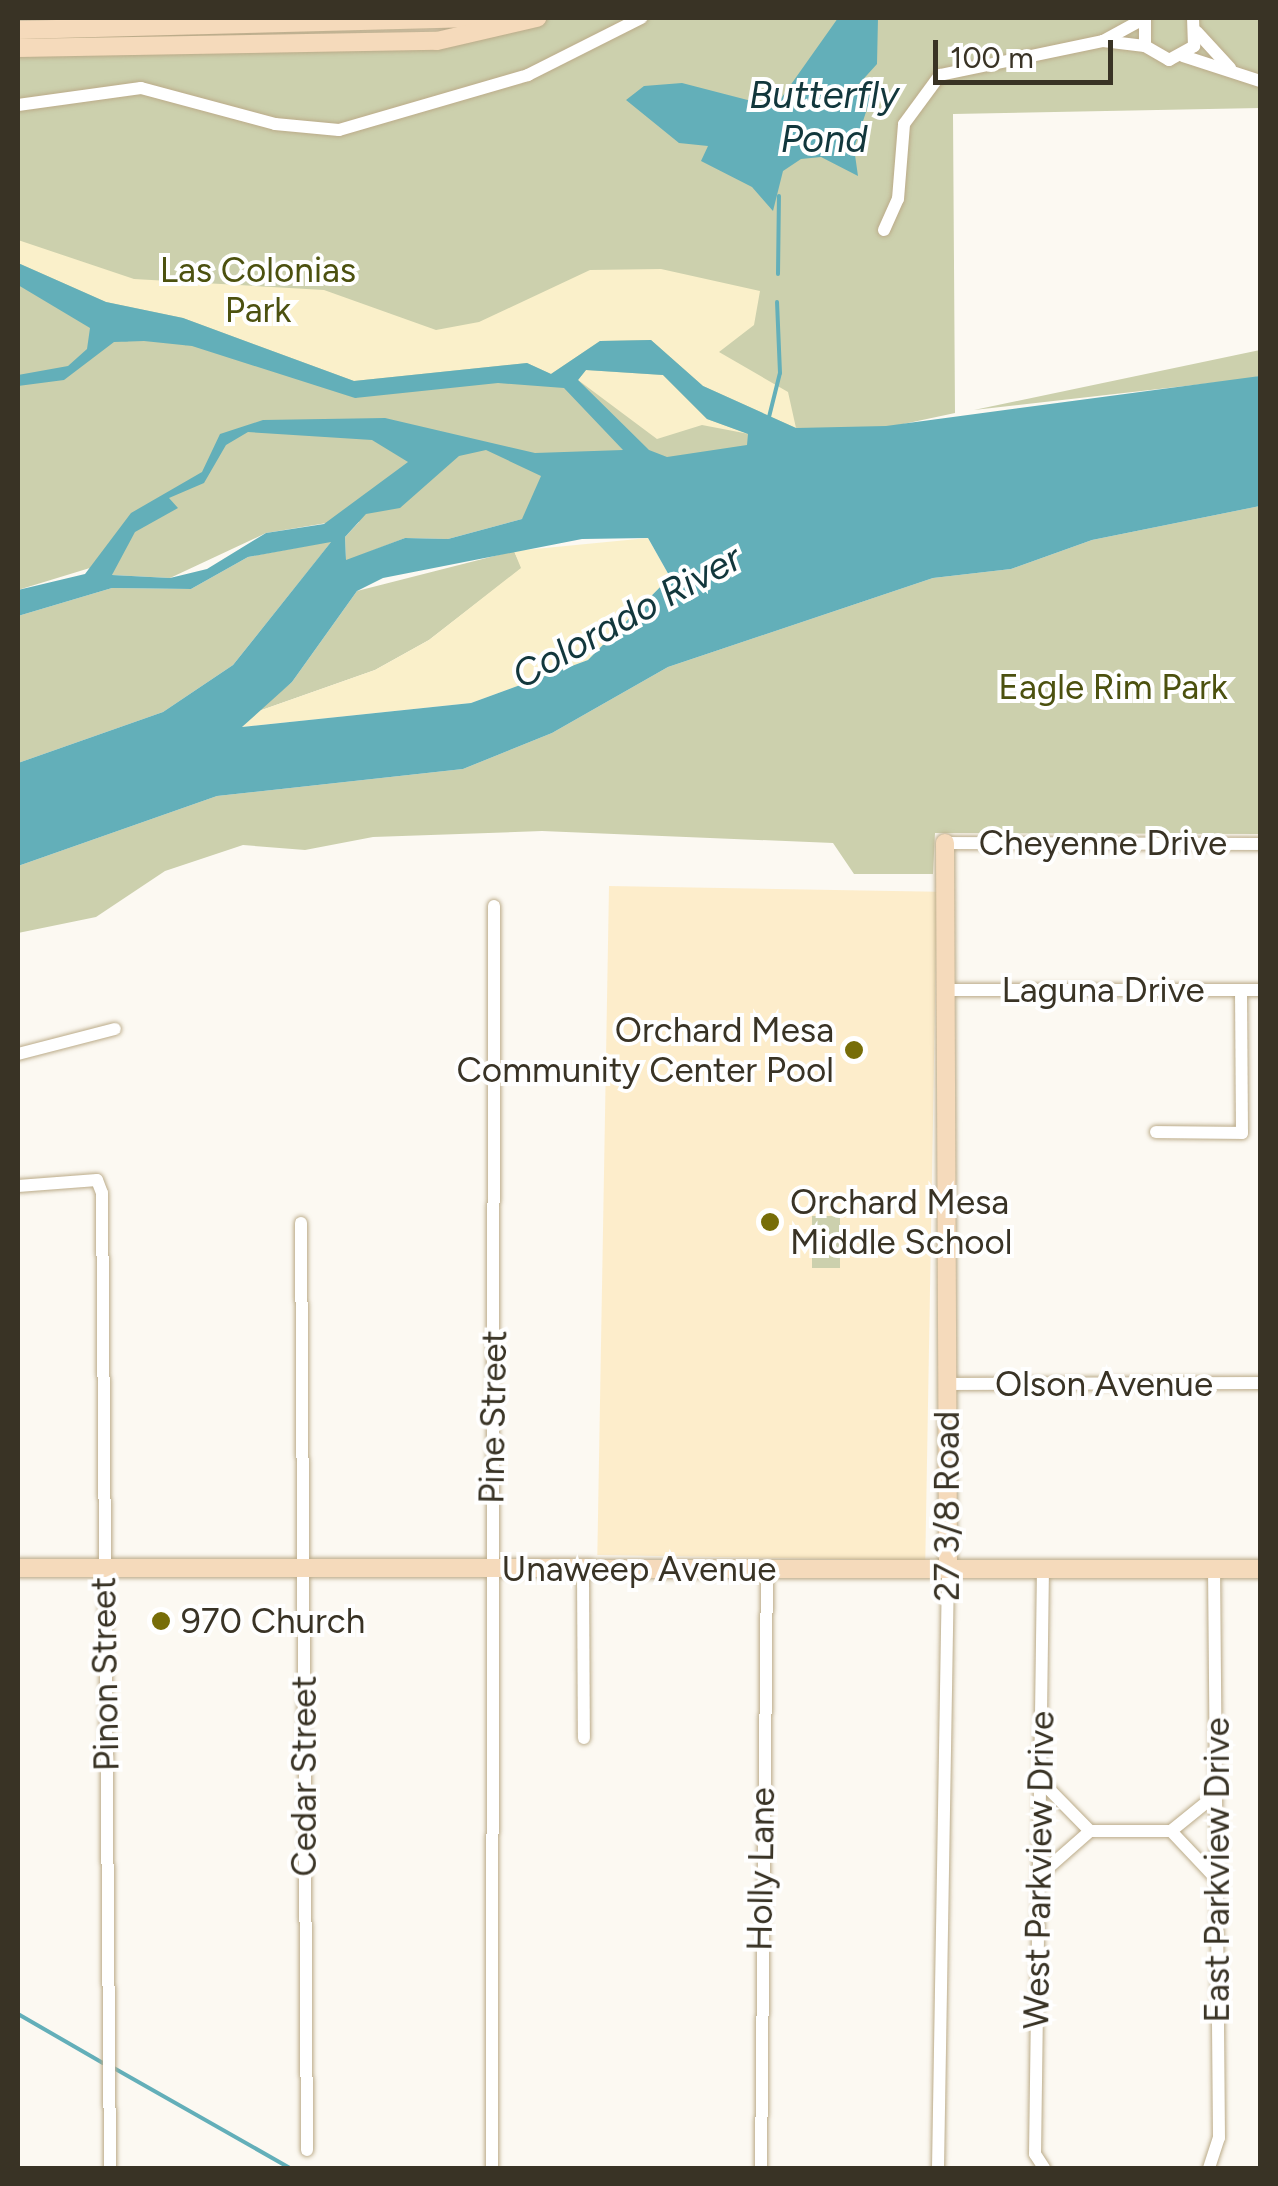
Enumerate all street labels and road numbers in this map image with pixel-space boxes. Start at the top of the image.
street label: Cheyenne Drive [979,822,1227,864]
street label: Laguna Drive [1001,969,1205,1011]
street label: Pine Street [470,1330,516,1504]
street label: Olson Avenue [995,1363,1213,1405]
street label: 27 3/8 Road [926,1411,968,1601]
street label: Unaweep Avenue [502,1548,776,1590]
street label: Pinon Street [82,1576,128,1772]
street label: Cedar Street [283,1675,325,1877]
street label: West Parkview Drive [1015,1711,1063,2029]
street label: East Parkview Drive [1196,1717,1238,2023]
street label: Holly Lane [739,1787,783,1951]

